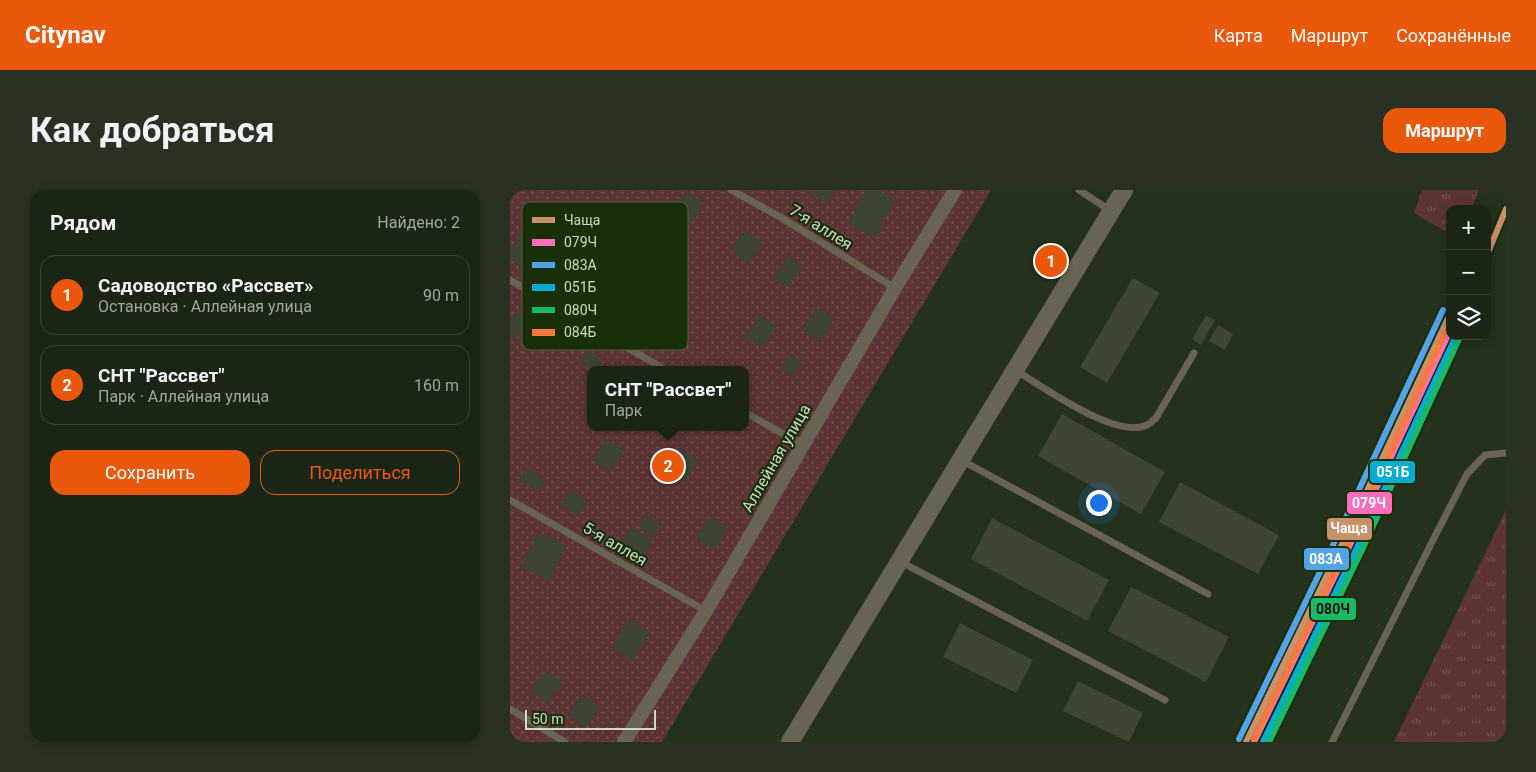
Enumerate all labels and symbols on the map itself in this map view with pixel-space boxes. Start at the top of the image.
street label: 7-я аллея [786,200,856,254]
legend [522,202,688,350]
text: Чаща [564,212,600,228]
text: 079Ч [564,234,597,250]
pin: 1 [1035,242,1067,280]
text: 083А [564,257,597,273]
text: 051Б [564,279,597,295]
text: 080Ч [564,302,597,318]
text: 084Б [564,324,597,340]
street label: Аллейная улица [737,401,815,515]
pin: 2 [652,447,684,485]
line badge: 051Б [1369,460,1416,484]
text: 051Б [1377,464,1410,480]
your location [1086,490,1112,516]
line badge: 079Ч [1346,491,1393,515]
text: 079Ч [1352,495,1386,511]
line badge: Чаща [1326,517,1373,541]
street label: 5-я аллея [580,518,650,570]
text: Чаща [1330,520,1368,536]
line badge: 083А [1303,547,1350,571]
text: 083А [1309,551,1343,567]
line badge: 080Ч [1310,597,1357,621]
text: 080Ч [1316,601,1350,617]
scale bar [525,707,656,730]

